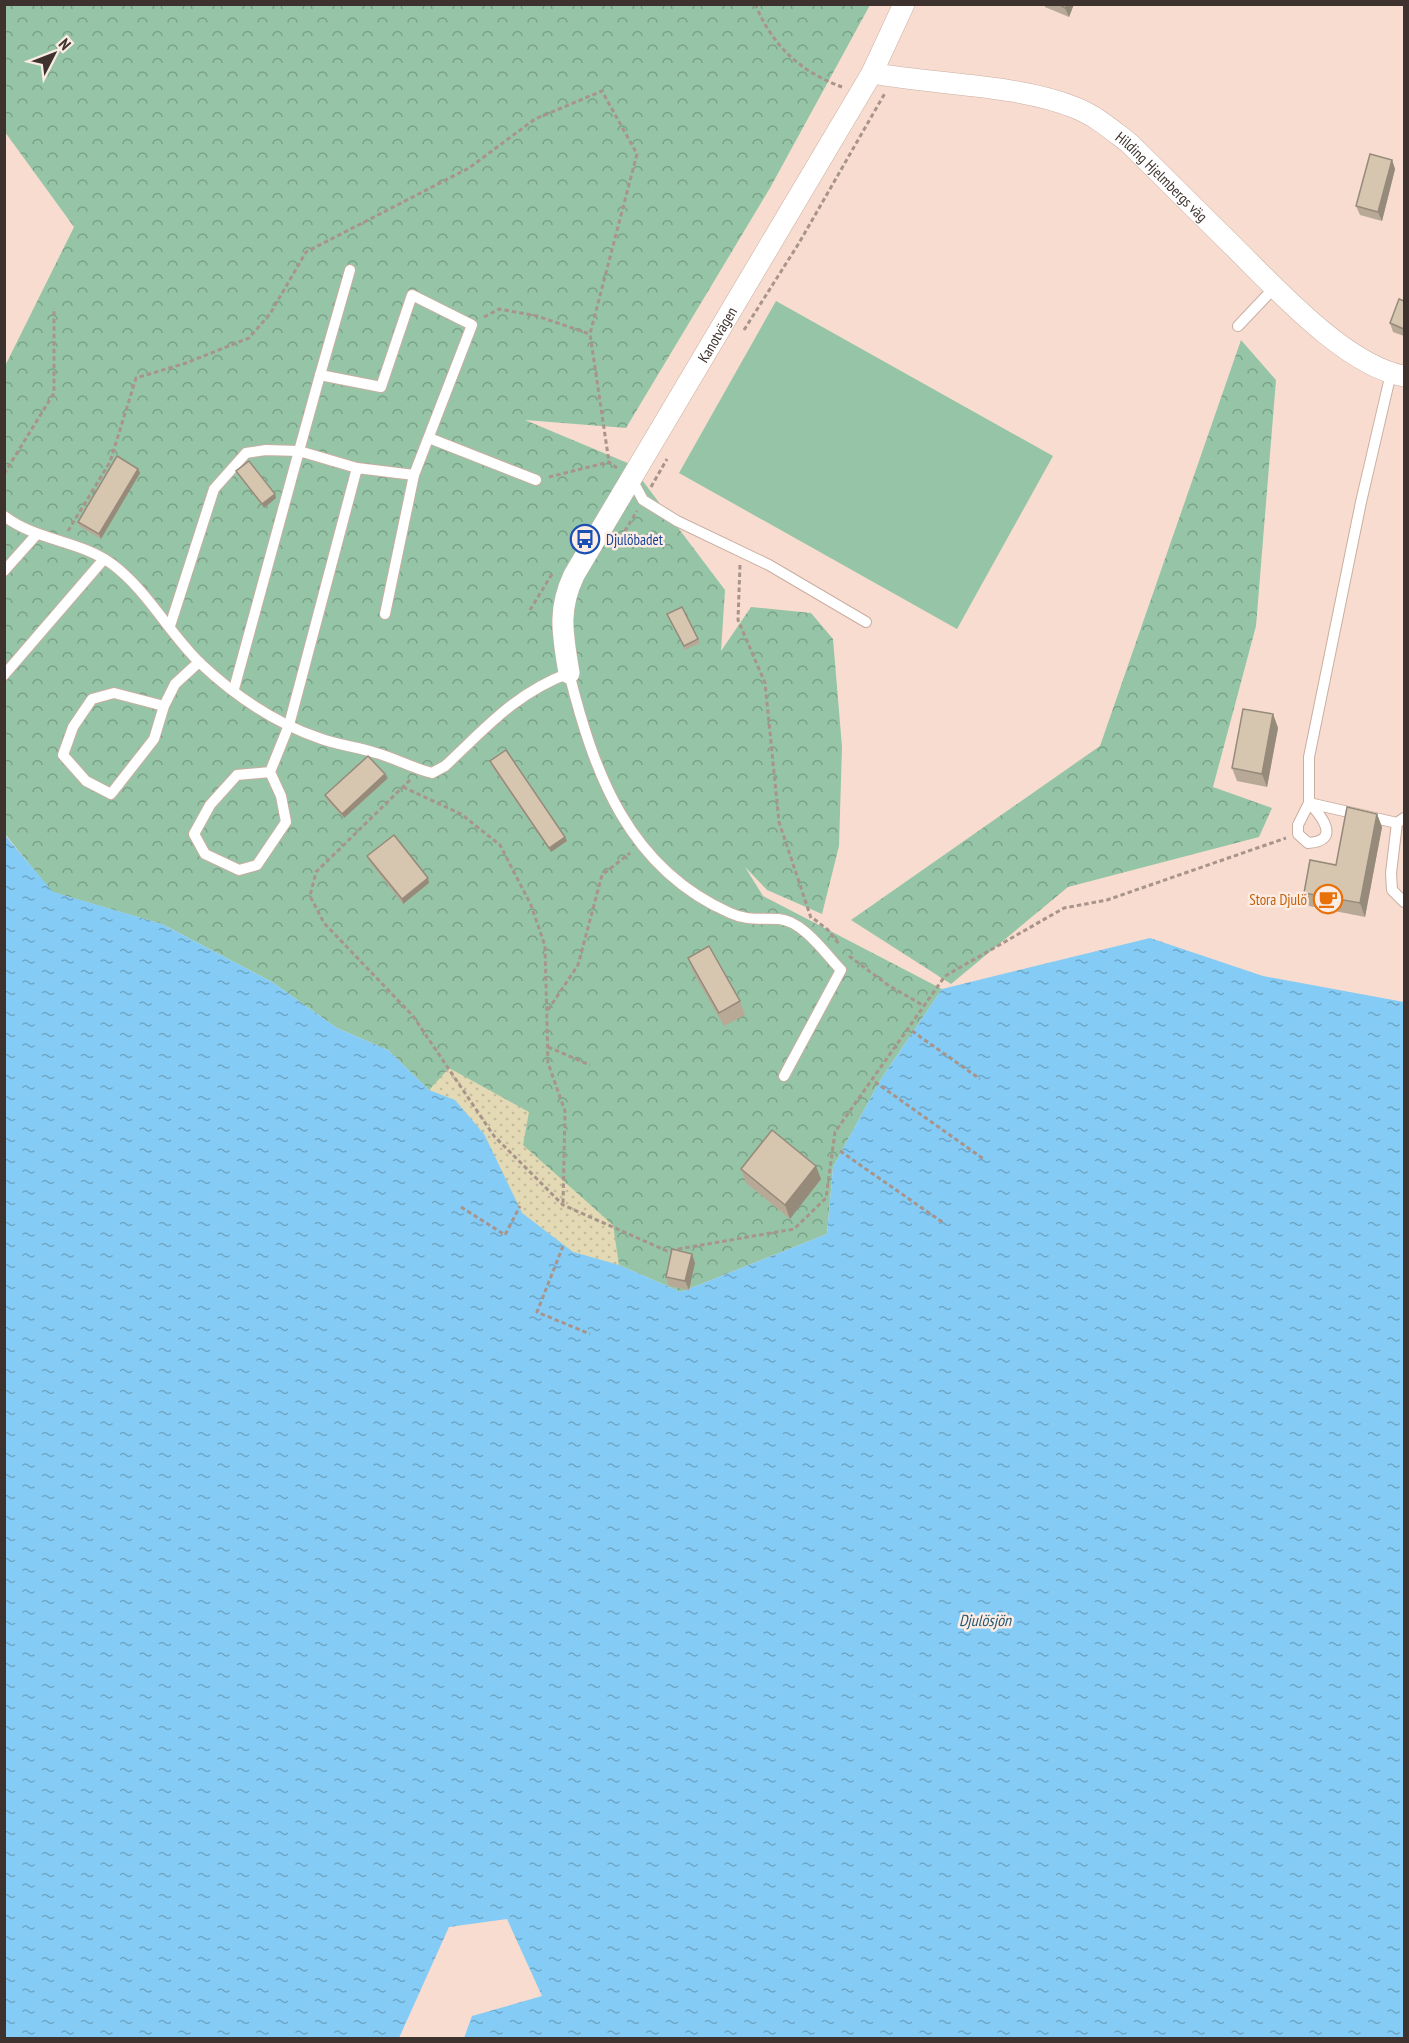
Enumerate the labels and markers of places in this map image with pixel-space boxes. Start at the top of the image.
bus stop icon: Djulöbadet [569,523,601,555]
place label: Djulöbadet [606,530,663,549]
cafe icon: Stora Djulö [1312,883,1344,915]
place label: Stora Djulö [1249,890,1307,909]

